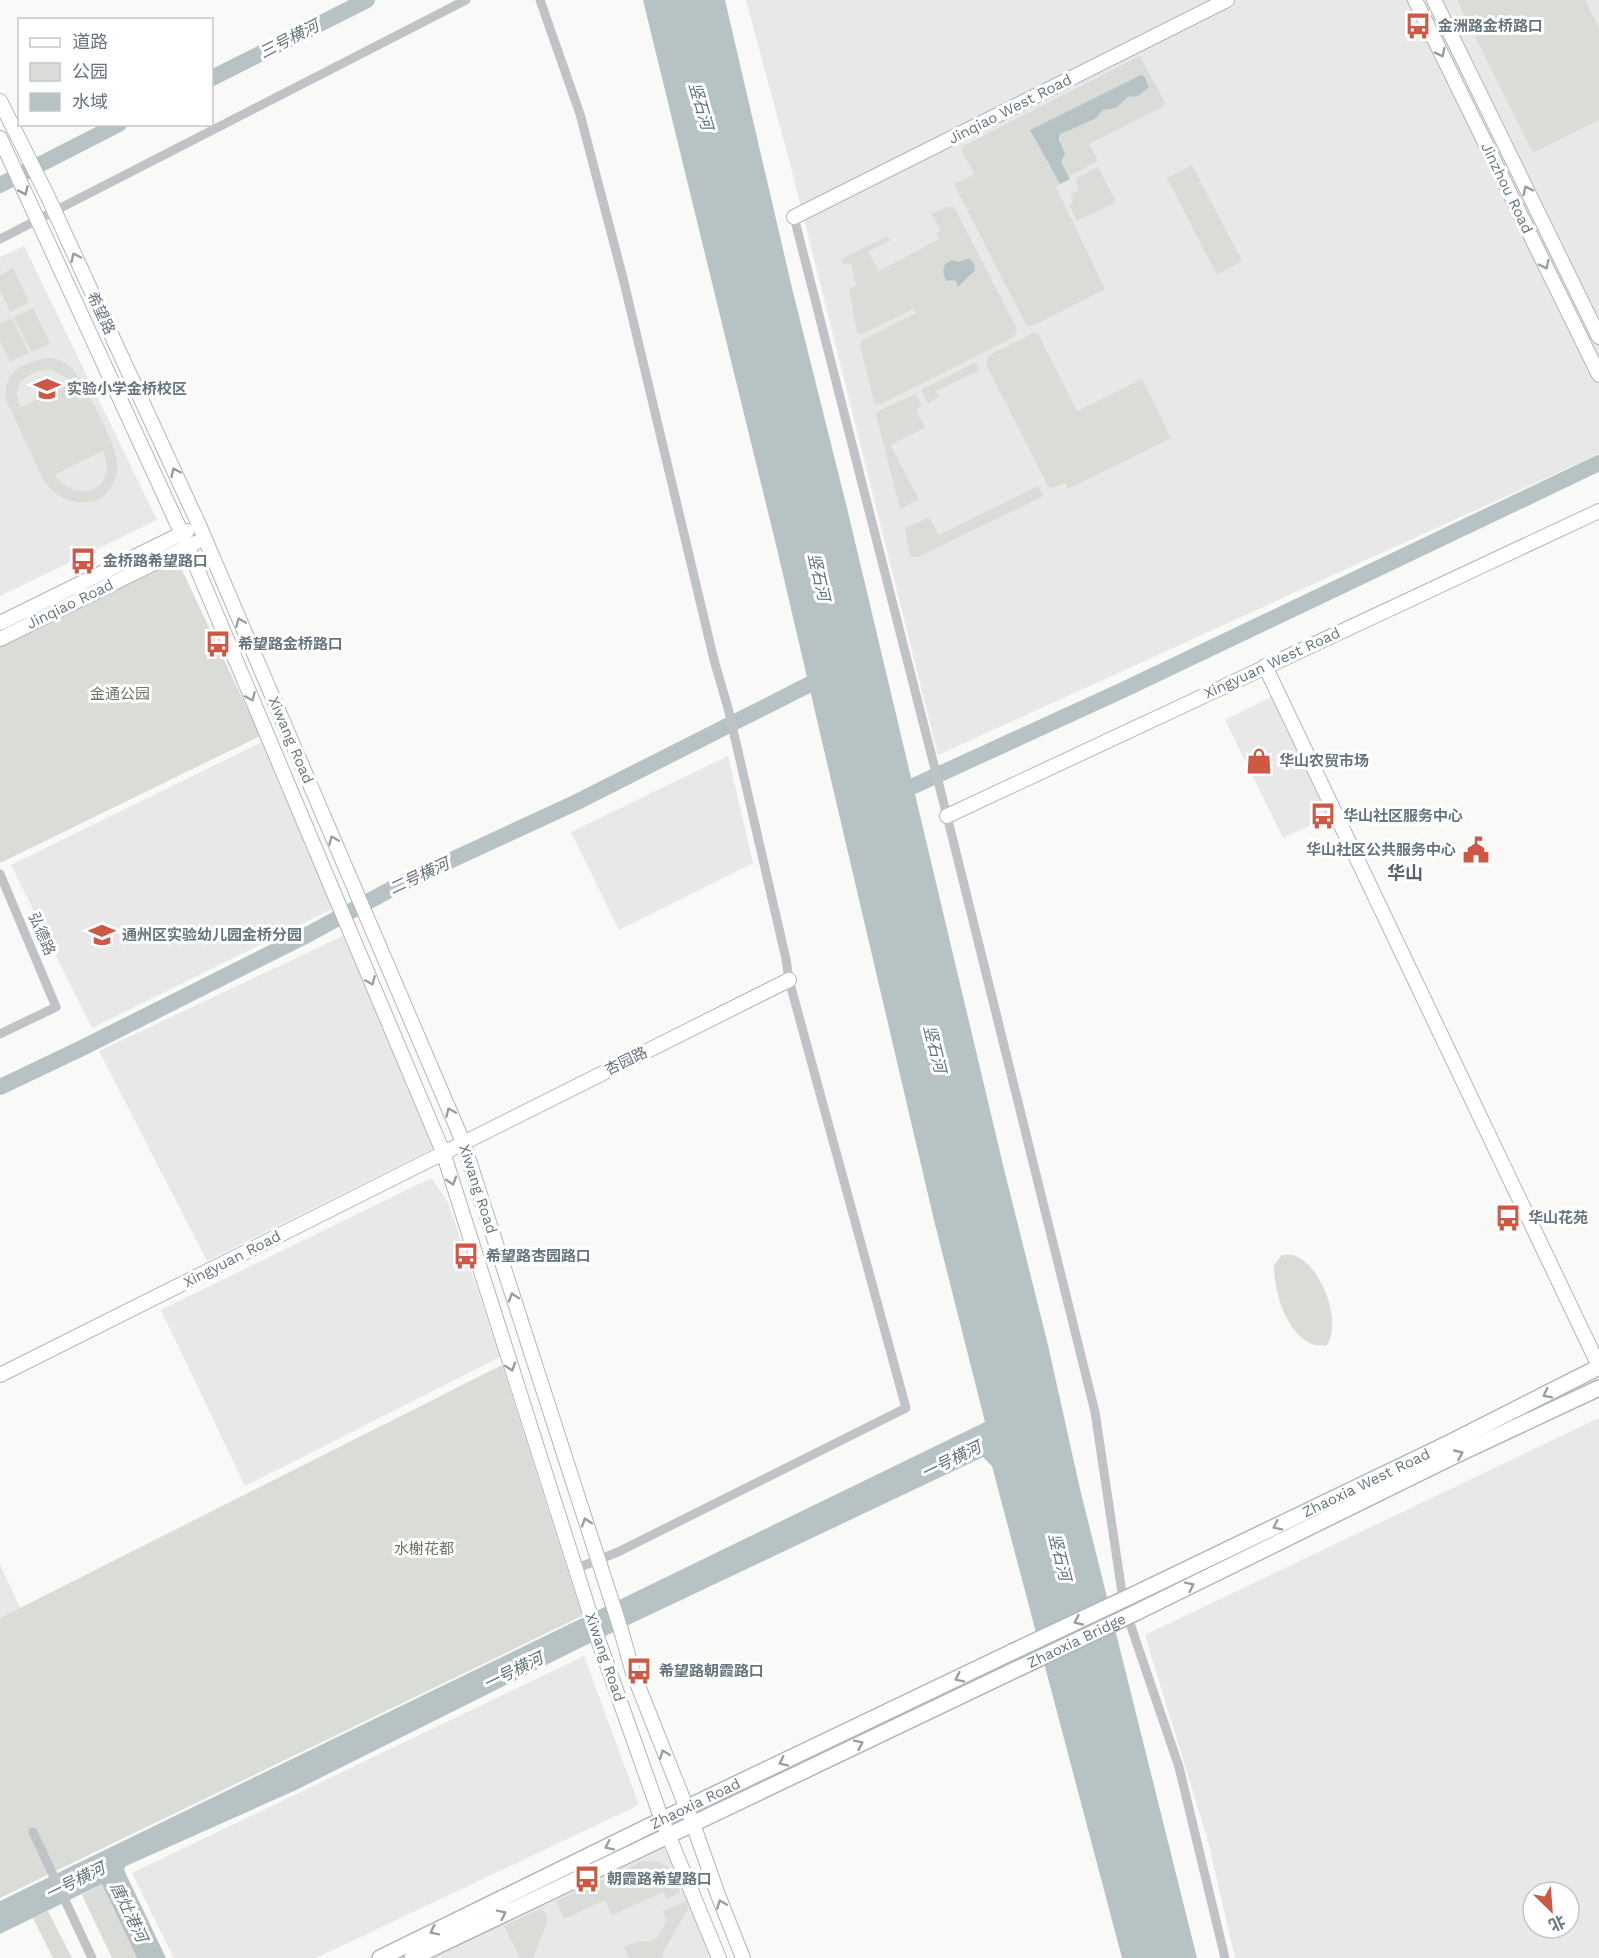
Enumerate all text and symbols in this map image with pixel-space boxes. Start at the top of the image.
bus stop icon: 金洲路金桥路口 [1403,11,1433,41]
water label: 三号横河 [256,15,324,62]
place label: 金洲路金桥路口 [1438,17,1543,35]
legend [18,18,213,126]
text: 道路 [72,31,108,52]
one-way arrow [1433,46,1445,57]
text: 公园 [72,61,108,82]
street label: Jinqiao West Road [945,70,1075,148]
water label: 竖石河 [685,80,718,135]
text: 水域 [72,91,108,112]
street label: Jinzhou Road [1477,140,1537,236]
one-way arrow [17,185,29,196]
one-way arrow [1523,185,1534,196]
one-way arrow [71,253,83,264]
one-way arrow [1538,259,1549,270]
street label: 希望路 [83,289,119,337]
school or university icon: 实验小学金桥校区 [32,374,62,404]
place label: 实验小学金桥校区 [67,380,187,398]
one-way arrow [170,468,182,479]
bus stop icon: 金桥路希望路口 [68,546,98,576]
water label: 竖石河 [804,551,834,605]
place label: 金桥路希望路口 [103,552,208,570]
street label: Jinqiao Road [24,575,116,633]
one-way arrow [235,618,247,629]
street label: Xingyuan West Road [1201,624,1343,702]
bus stop icon: 希望路金桥路口 [203,629,233,659]
place label: 希望路金桥路口 [238,635,343,653]
park label: 金通公园 [90,685,150,703]
one-way arrow [244,691,256,702]
street label: Xiwang Road [265,694,317,786]
shop icon: 华山农贸市场 [1244,746,1274,776]
place label: 华山农贸市场 [1279,752,1369,770]
bus stop icon: 华山社区服务中心 [1308,801,1338,831]
place label: 华山社区服务中心 [1343,807,1463,825]
one-way arrow [329,835,341,846]
public building icon: 华山社区公共服务中心 [1461,835,1491,865]
place label: 华山社区公共服务中心 [1306,841,1456,859]
water label: 二号横河 [386,853,455,898]
district label: 华山 [1387,862,1423,883]
street label: 弘德路 [25,910,59,958]
school or university icon: 通州区实验幼儿园金桥分园 [87,920,117,950]
place label: 通州区实验幼儿园金桥分园 [122,926,302,944]
one-way arrow [364,974,376,985]
water label: 竖石河 [920,1023,951,1077]
street label: 杏园路 [602,1043,650,1079]
one-way arrow [445,1108,457,1119]
street label: Xiwang Road [455,1142,501,1236]
one-way arrow [445,1175,457,1186]
bus stop icon: 华山花苑 [1493,1203,1523,1233]
place label: 华山花苑 [1528,1209,1588,1227]
street label: Xingyuan Road [180,1227,284,1291]
bus stop icon: 希望路杏园路口 [451,1241,481,1271]
place label: 希望路杏园路口 [486,1247,591,1265]
one-way arrow [508,1292,520,1303]
one-way arrow [504,1361,516,1372]
one-way arrow [1542,1386,1553,1398]
water label: 一号横河 [918,1436,987,1483]
street label: Zhaoxia West Road [1299,1445,1433,1521]
one-way arrow [1453,1449,1464,1461]
one-way arrow [580,1517,593,1528]
one-way arrow [1273,1518,1284,1530]
water label: 竖石河 [1045,1531,1076,1585]
park label: 水榭花都 [394,1540,454,1558]
one-way arrow [1183,1582,1194,1593]
street label: Xiwang Road [581,1610,629,1704]
street label: Zhaoxia Bridge [1024,1610,1129,1672]
one-way arrow [1074,1614,1085,1626]
water label: 一号横河 [480,1647,549,1694]
bus stop icon: 希望路朝霞路口 [624,1656,654,1686]
place label: 希望路朝霞路口 [659,1662,764,1680]
one-way arrow [955,1670,966,1682]
one-way arrow [853,1740,864,1752]
one-way arrow [659,1749,672,1760]
one-way arrow [779,1754,790,1766]
street label: Zhaoxia Road [647,1774,743,1833]
one-way arrow [605,1838,616,1850]
water label: 一号横河 [42,1857,111,1904]
bus stop icon: 朝霞路希望路口 [572,1864,602,1894]
place label: 朝霞路希望路口 [607,1870,712,1888]
water label: 唐灶港河 [106,1879,153,1948]
north arrow [1521,1880,1581,1940]
one-way arrow [716,1899,728,1910]
one-way arrow [496,1910,506,1921]
text: 北 [1546,1911,1568,1935]
one-way arrow [430,1924,441,1936]

